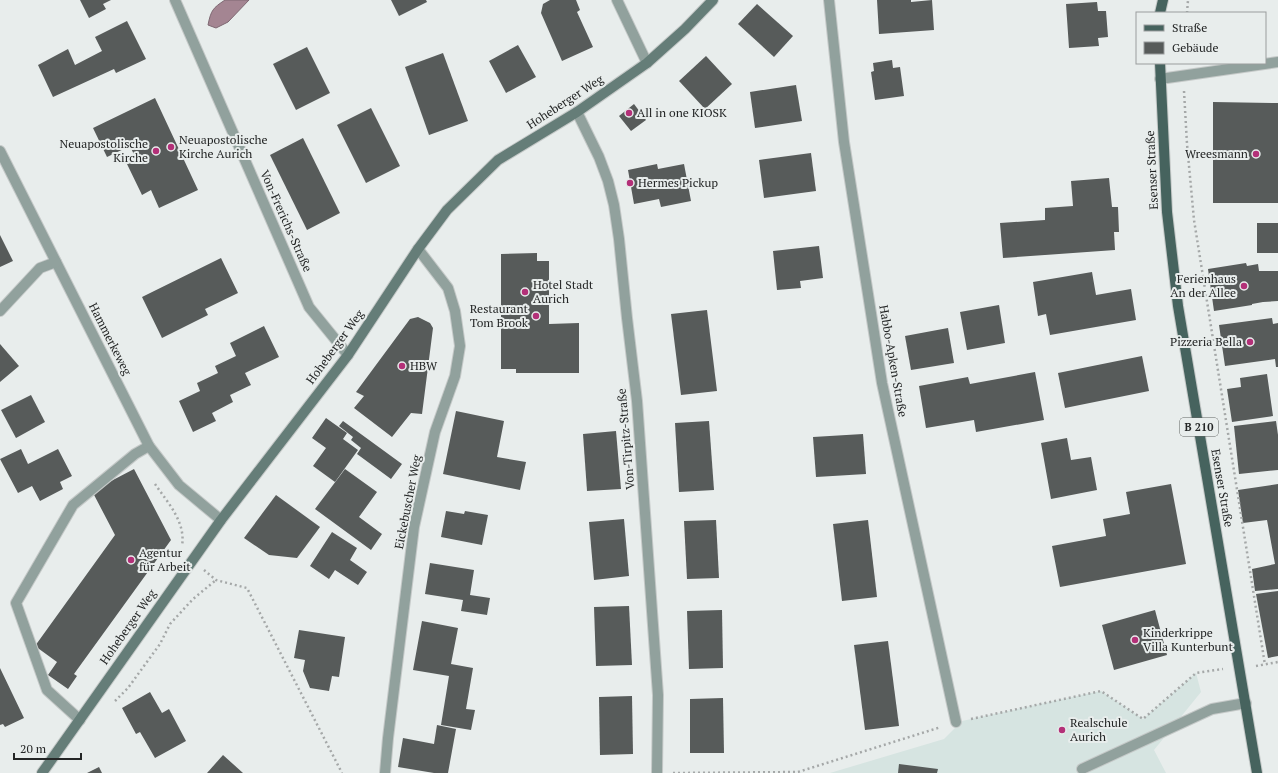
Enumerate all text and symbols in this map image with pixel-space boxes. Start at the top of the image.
legend [1136,12,1266,64]
text: Straße [1172,20,1207,35]
text: Gebäude [1172,40,1218,55]
street label: Hoheberger Weg [524,71,606,132]
place label: All in one KIOSK [637,105,727,120]
marker: All in one KIOSK [624,108,634,118]
street label: Esenser Straße [1142,130,1161,210]
place label: Neuapostolische Kirche Aurich [179,132,268,161]
place label: Neuapostolische Kirche [59,136,148,165]
marker: Neuapostolische Kirche Aurich [166,142,176,152]
marker: Neuapostolische Kirche [151,146,161,156]
place label: Wreesmann [1185,146,1248,161]
marker: Wreesmann [1251,149,1261,159]
street label: Von-Frerichs-Straße [257,168,316,274]
place label: Hermes Pickup [638,175,718,190]
marker: Hermes Pickup [625,178,635,188]
place label: Ferienhaus An der Allee [1170,271,1236,300]
place label: Hotel Stadt Aurich [533,277,594,306]
marker: Ferienhaus An der Allee [1239,281,1249,291]
marker: Hotel Stadt Aurich [520,287,530,297]
street label: Hammerkeweg [86,300,135,378]
place label: Restaurant Tom Brook [470,301,529,330]
street label: Habbo-Apken-Straße [876,304,911,418]
street label: Hoheberger Weg [303,306,367,387]
marker: Restaurant Tom Brook [531,311,541,321]
place label: Pizzeria Bella [1170,334,1242,349]
marker: Pizzeria Bella [1245,337,1255,347]
place label: HBW [410,358,438,373]
marker: HBW [397,361,407,371]
street label: Von-Tirpitz-Straße [614,388,637,490]
road number: B 210 [1180,418,1218,436]
street label: Esenser Straße [1208,448,1237,528]
street label: Eickebuscher Weg [391,453,424,550]
place label: Agentur für Arbeit [139,545,191,574]
marker: Agentur für Arbeit [126,555,136,565]
street label: Hoheberger Weg [96,586,159,667]
place label: Kinderkrippe Villa Kunterbunt [1143,625,1233,654]
marker: Kinderkrippe Villa Kunterbunt [1130,635,1140,645]
place label: Realschule Aurich [1070,715,1128,744]
marker: Realschule Aurich [1057,725,1067,735]
scale bar [14,735,81,761]
text: 20 m [20,741,47,756]

